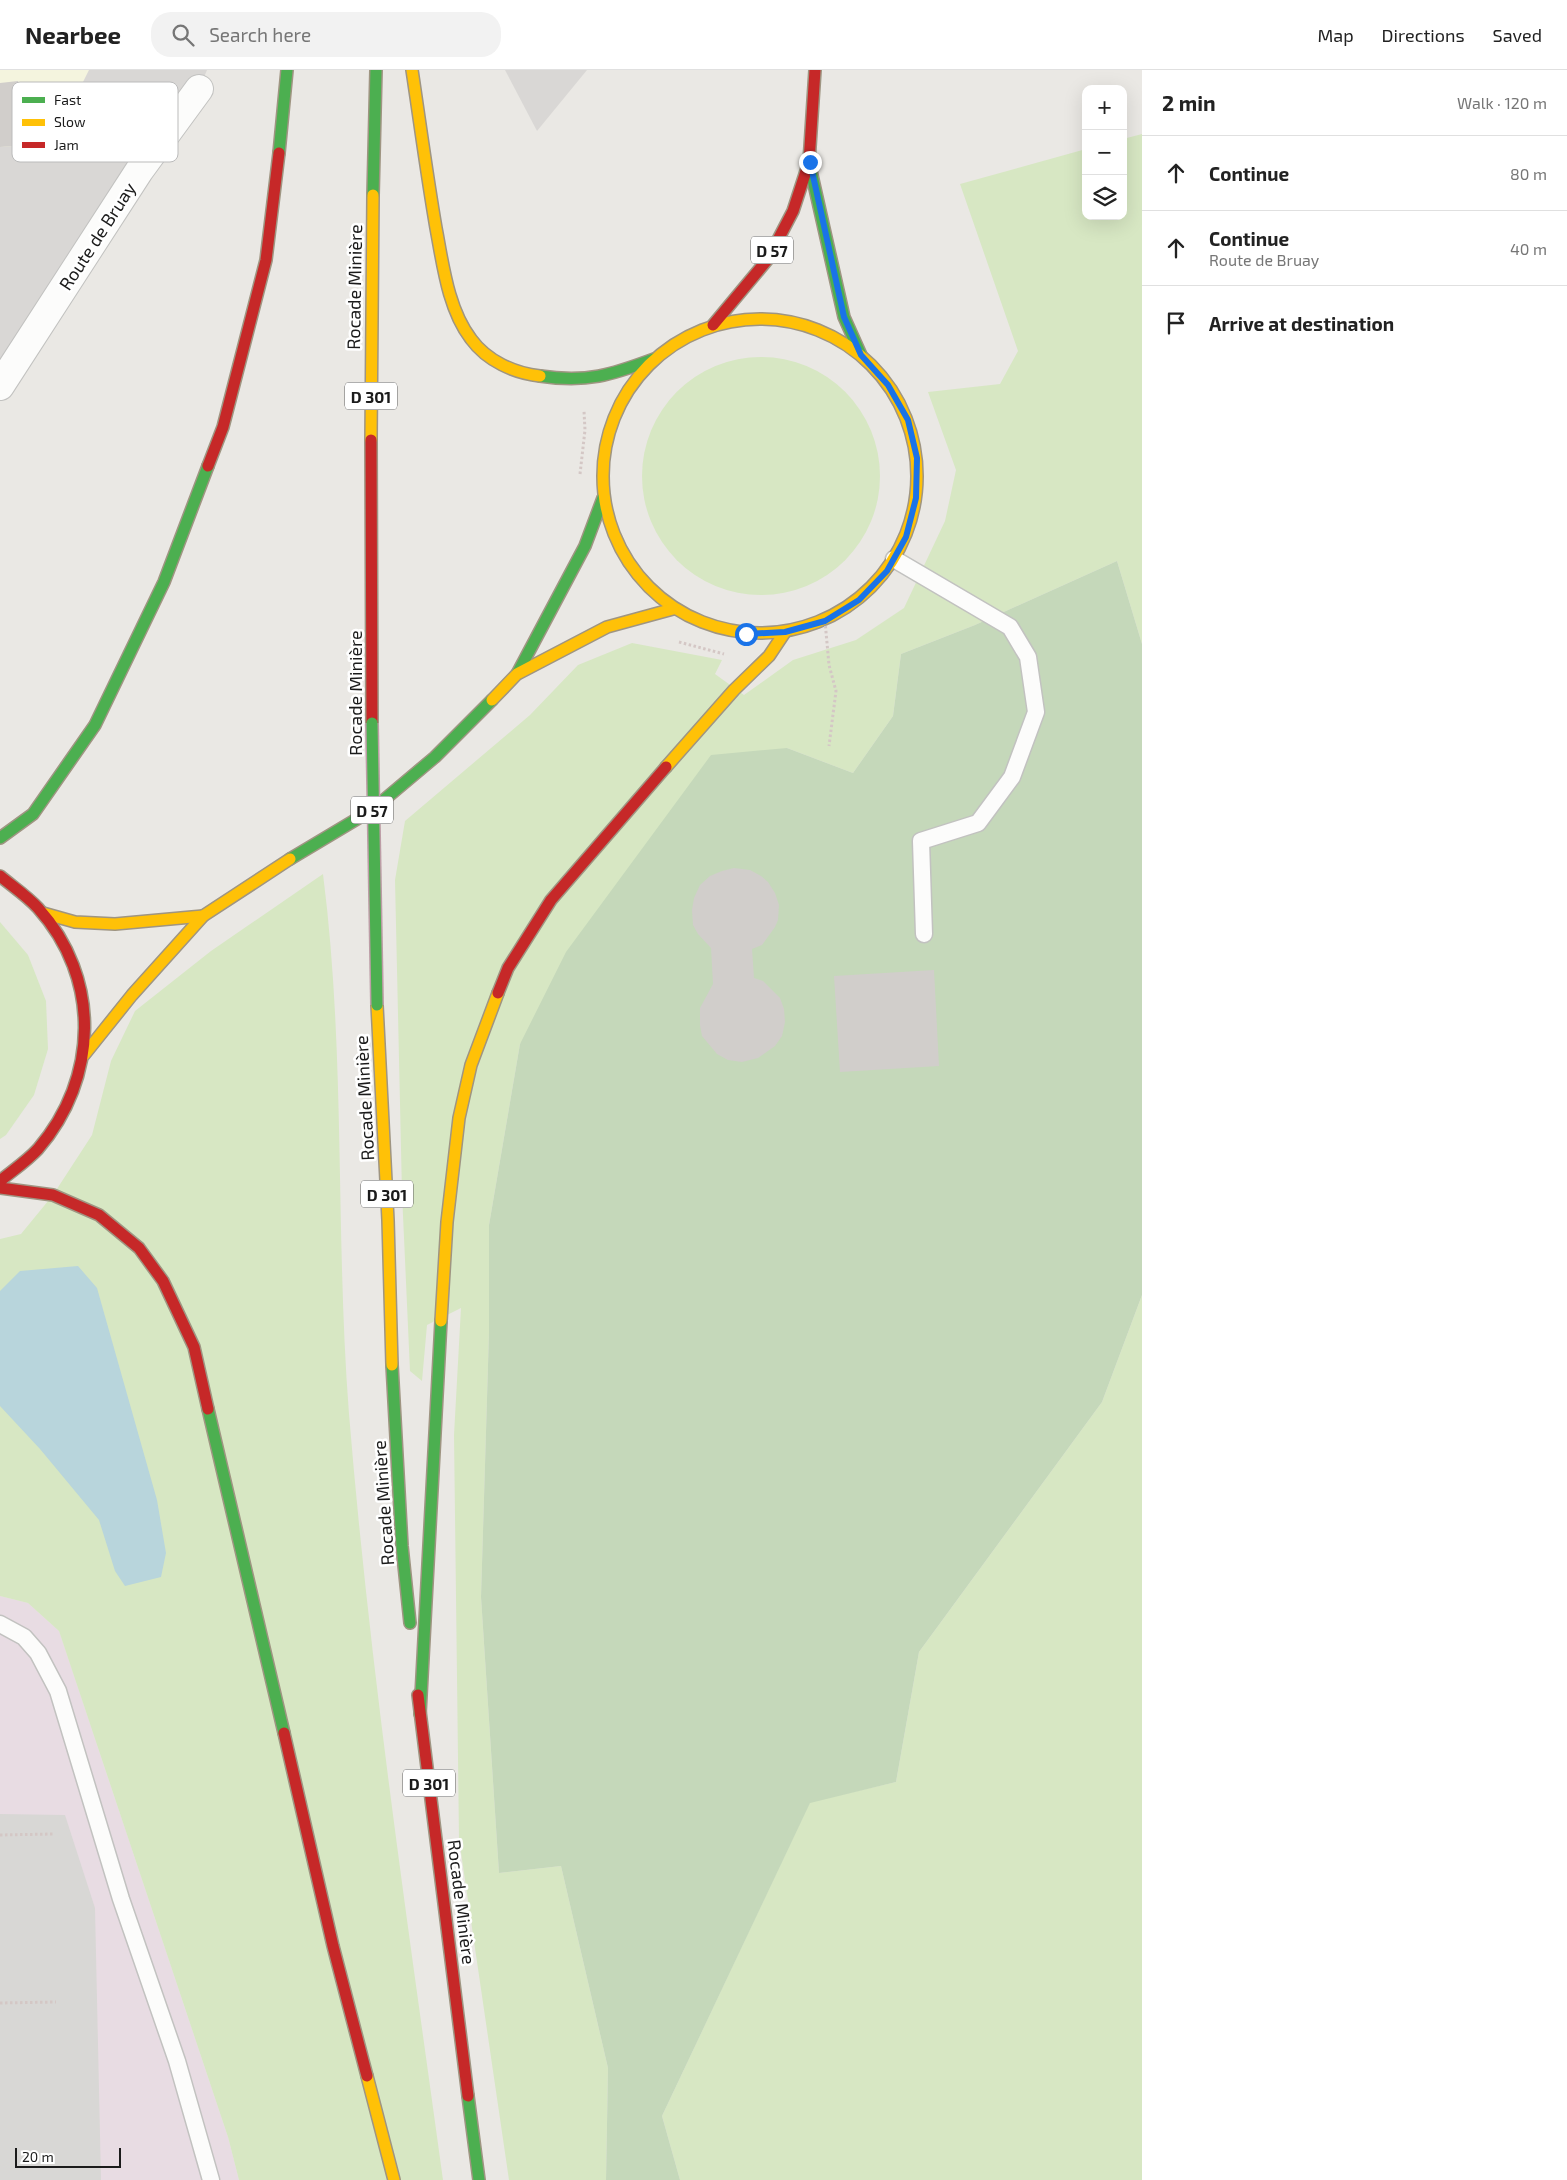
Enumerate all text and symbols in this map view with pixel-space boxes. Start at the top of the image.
search box [151,12,501,57]
text: Nearbee [25,20,121,49]
icon: search [169,21,197,49]
text: Search here [209,23,311,46]
text: Map [1317,24,1354,46]
text: Directions [1382,24,1465,46]
text: Saved [1493,24,1542,46]
legend [12,82,178,162]
map controls [1082,85,1127,220]
button: + [1082,85,1127,130]
text: 2 min [1162,90,1216,115]
text: Fast [54,91,81,108]
text: Walk · 120 m [1457,93,1547,112]
text: Slow [54,113,86,130]
button: − [1082,130,1127,175]
text: Jam [54,136,79,153]
route end [799,151,822,174]
icon: ahead [1162,159,1190,187]
text: Continue [1209,162,1289,185]
text: 80 m [1510,164,1547,183]
button: layers [1082,175,1127,220]
street label: Route de Bruay [54,178,140,294]
street label: Rocade Minière [342,224,366,350]
text: Continue [1209,227,1289,250]
icon: ahead [1162,234,1190,262]
road number: D 57 [751,236,793,264]
text: 40 m [1510,239,1547,258]
text: Route de Bruay [1209,250,1319,269]
icon: arrive [1162,309,1190,337]
text: Arrive at destination [1209,312,1394,335]
road number: D 301 [345,382,397,410]
route start [735,623,758,646]
street label: Rocade Minière [344,630,366,756]
road number: D 57 [351,796,393,824]
street label: Rocade Minière [350,1035,378,1161]
road number: D 301 [361,1180,413,1208]
street label: Rocade Minière [368,1440,398,1566]
road number: D 301 [403,1770,455,1796]
street label: Rocade Minière [443,1838,481,1966]
scale bar [15,2145,121,2168]
text: 20 m [22,2148,54,2165]

